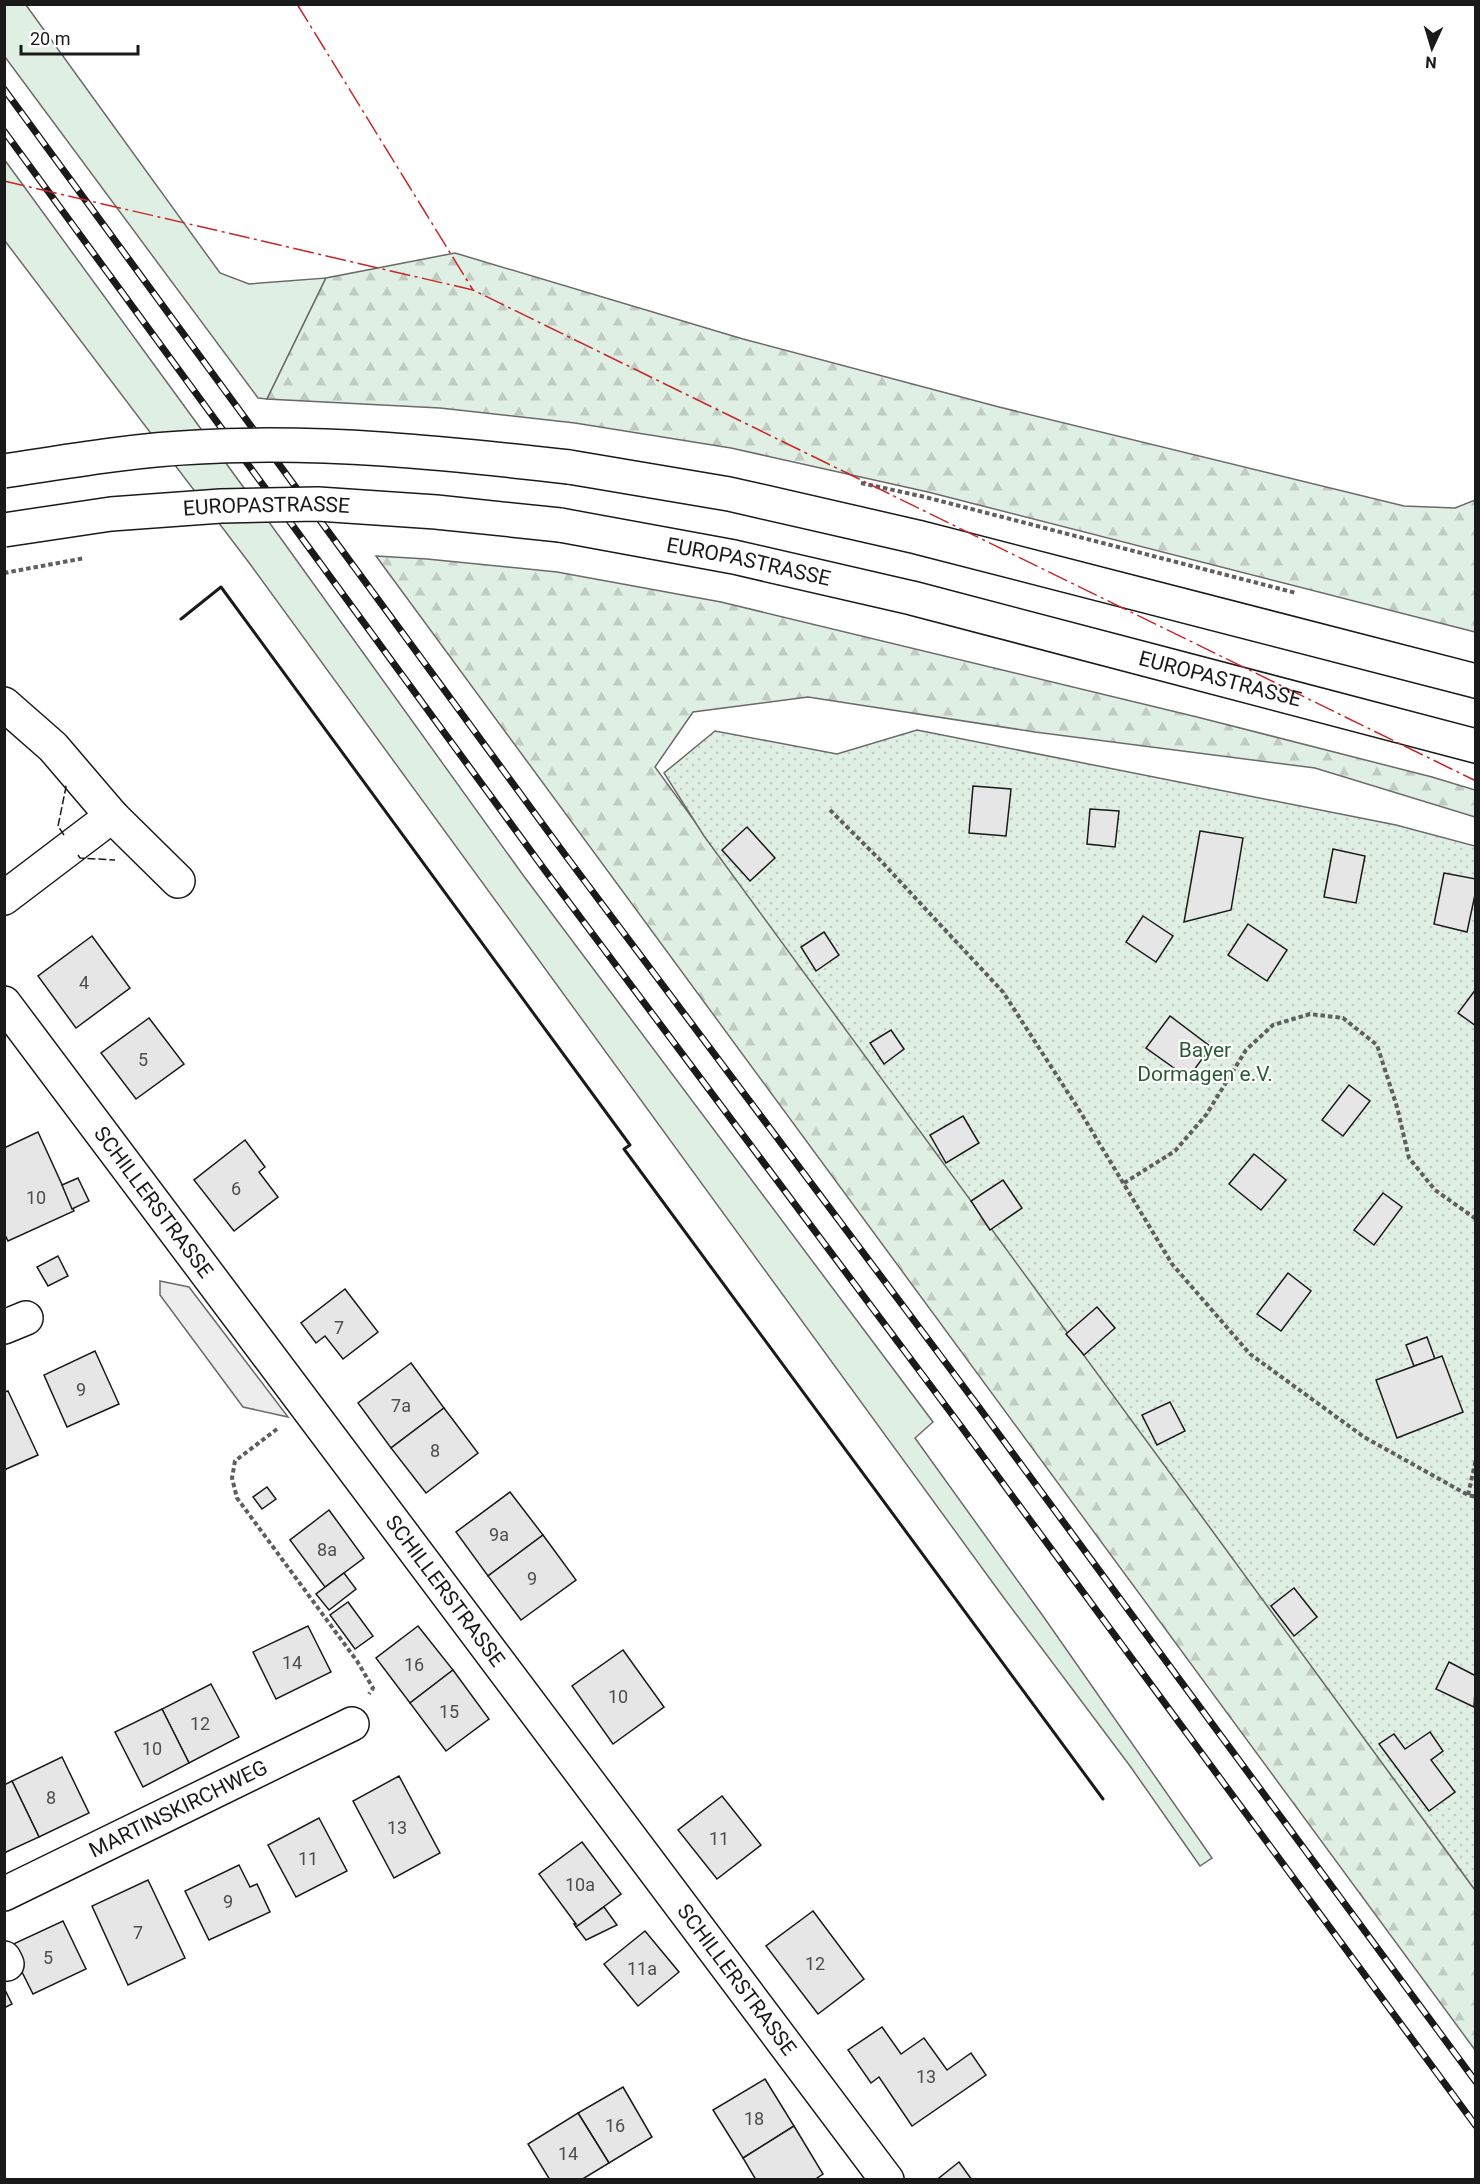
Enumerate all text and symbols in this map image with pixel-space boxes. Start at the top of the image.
scale bar [21,18,138,56]
north arrow [1402,18,1462,78]
text: 20 m [30,28,70,49]
text: N [1425,53,1437,72]
street label: EUROPASTRASSE [182,492,351,521]
street label: EUROPASTRASSE [665,533,833,591]
street label: EUROPASTRASSE [1136,646,1304,712]
house number: 4 [79,972,89,993]
park label: Bayer Dormagen e.V. [1137,1038,1273,1086]
house number: 5 [138,1049,148,1070]
street label: SCHILLERSTRASSE [89,1122,218,1283]
house number: 6 [231,1178,241,1199]
house number: 10 [26,1187,46,1208]
house number: 7 [334,1317,344,1338]
house number: 9 [76,1379,86,1400]
house number: 7a [391,1395,411,1416]
house number: 8 [430,1440,440,1461]
street label: SCHILLERSTRASSE [381,1511,510,1671]
house number: 9a [489,1524,509,1545]
house number: 8a [317,1539,337,1560]
house number: 9 [527,1568,537,1589]
house number: 14 [282,1652,302,1673]
house number: 16 [404,1654,424,1675]
house number: 10 [608,1686,628,1707]
house number: 15 [439,1701,459,1722]
house number: 12 [190,1713,210,1734]
house number: 10 [142,1738,162,1759]
street label: MARTINSKIRCHWEG [85,1755,271,1863]
house number: 8 [46,1787,56,1808]
house number: 13 [387,1817,407,1838]
house number: 11 [709,1828,729,1849]
house number: 11 [298,1848,318,1869]
house number: 10a [565,1874,595,1895]
house number: 9 [223,1891,233,1912]
street label: SCHILLERSTRASSE [672,1899,801,2060]
house number: 7 [133,1922,143,1943]
house number: 5 [43,1947,53,1968]
house number: 12 [805,1953,825,1974]
house number: 11a [627,1958,657,1979]
house number: 13 [916,2066,936,2087]
house number: 18 [744,2108,764,2129]
house number: 16 [605,2115,625,2136]
house number: 14 [558,2143,578,2164]

